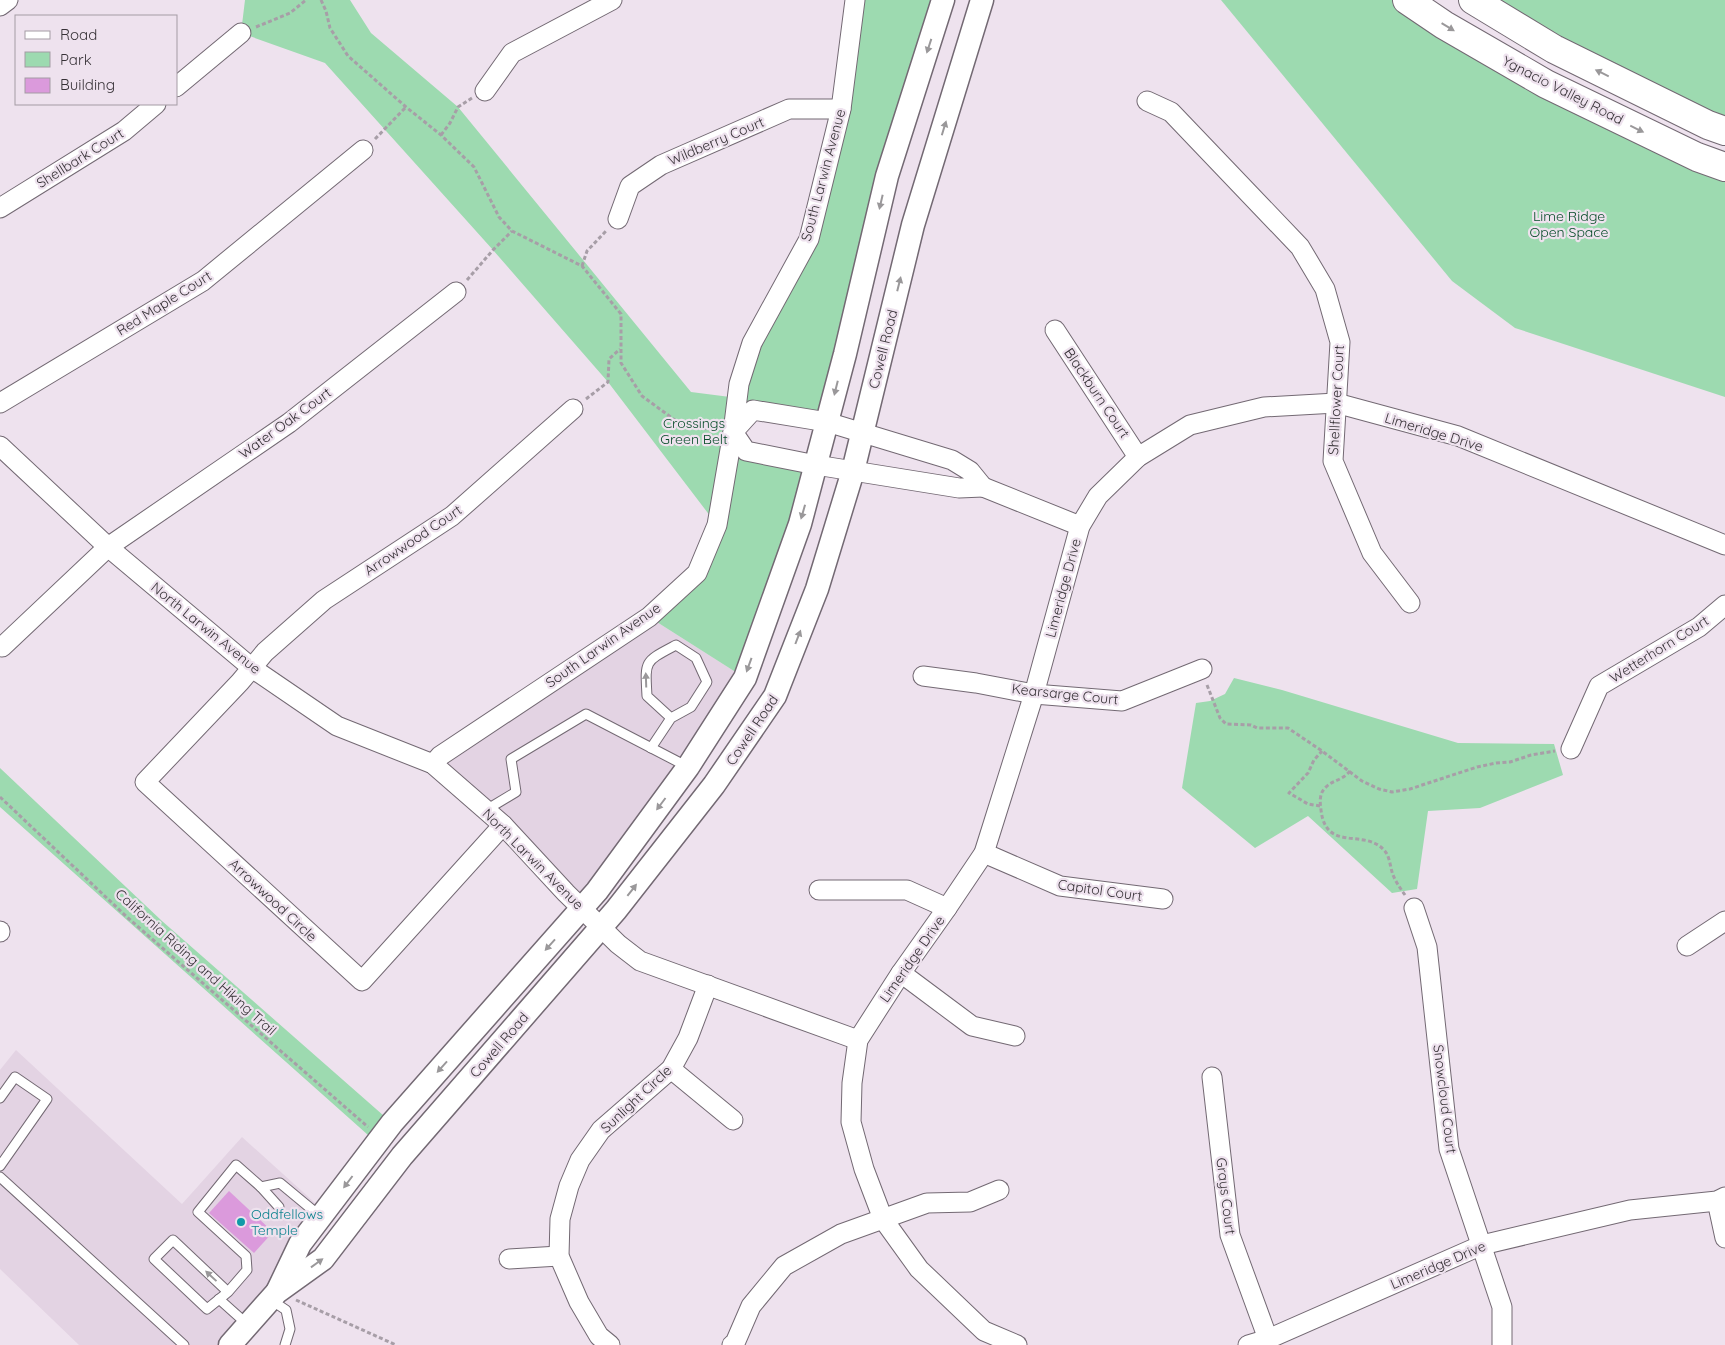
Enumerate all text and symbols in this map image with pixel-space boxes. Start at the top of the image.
legend [15,15,178,105]
one-way arrow [1441,23,1454,32]
text: Road [60,25,97,44]
one-way arrow [924,39,932,54]
text: Park [60,50,92,69]
street label: Ygnacio Valley Road [1499,52,1627,128]
one-way arrow [1595,69,1609,77]
text: Building [60,75,115,94]
street label: South Larwin Avenue [797,107,849,243]
street label: Wildberry Court [665,113,767,169]
one-way arrow [940,120,948,135]
street label: Shellbark Court [33,124,127,192]
one-way arrow [1630,125,1644,133]
one-way arrow [877,194,885,209]
park label: Lime Ridge Open Space [1529,207,1609,241]
street label: Red Maple Court [113,266,215,339]
one-way arrow [895,276,903,291]
street label: Cowell Road [864,308,902,390]
street label: Blackburn Court [1060,344,1134,442]
street label: Shellflower Court [1324,344,1348,456]
one-way arrow [832,380,840,395]
street label: Water Oak Court [235,383,335,463]
street label: Limeridge Drive [1383,408,1485,456]
park label: Crossings Green Belt [660,414,728,448]
street label: Arrowwood Court [361,501,465,579]
one-way arrow [799,504,807,519]
street label: Limeridge Drive [1041,536,1085,640]
street label: North Larwin Avenue [148,578,265,678]
street label: South Larwin Avenue [542,599,664,691]
street label: Wetterhorn Court [1606,611,1712,687]
one-way arrow [795,630,802,645]
one-way arrow [745,658,753,673]
one-way arrow [642,672,650,688]
street label: Kearsarge Court [1011,679,1120,709]
street label: Cowell Road [722,691,782,769]
one-way arrow [655,797,666,810]
street label: North Larwin Avenue [479,805,587,913]
street label: Arrowwood Circle [225,855,321,945]
street label: Capitol Court [1057,875,1144,905]
one-way arrow [627,884,638,897]
street label: California Riding and Hiking Trail [112,885,280,1039]
street label: Limeridge Drive [875,912,949,1006]
one-way arrow [544,939,556,951]
street label: Cowell Road [466,1009,532,1081]
street label: Snowcloud Court [1429,1043,1461,1155]
one-way arrow [436,1060,448,1072]
street label: Sunlight Circle [597,1061,675,1137]
street label: Grays Court [1212,1157,1240,1236]
one-way arrow [342,1175,353,1188]
place label: Oddfellows Temple [251,1205,323,1239]
marker: Oddfellows Temple [235,1216,247,1228]
street label: Limeridge Drive [1388,1237,1488,1293]
one-way arrow [310,1258,324,1268]
one-way arrow [205,1270,217,1282]

